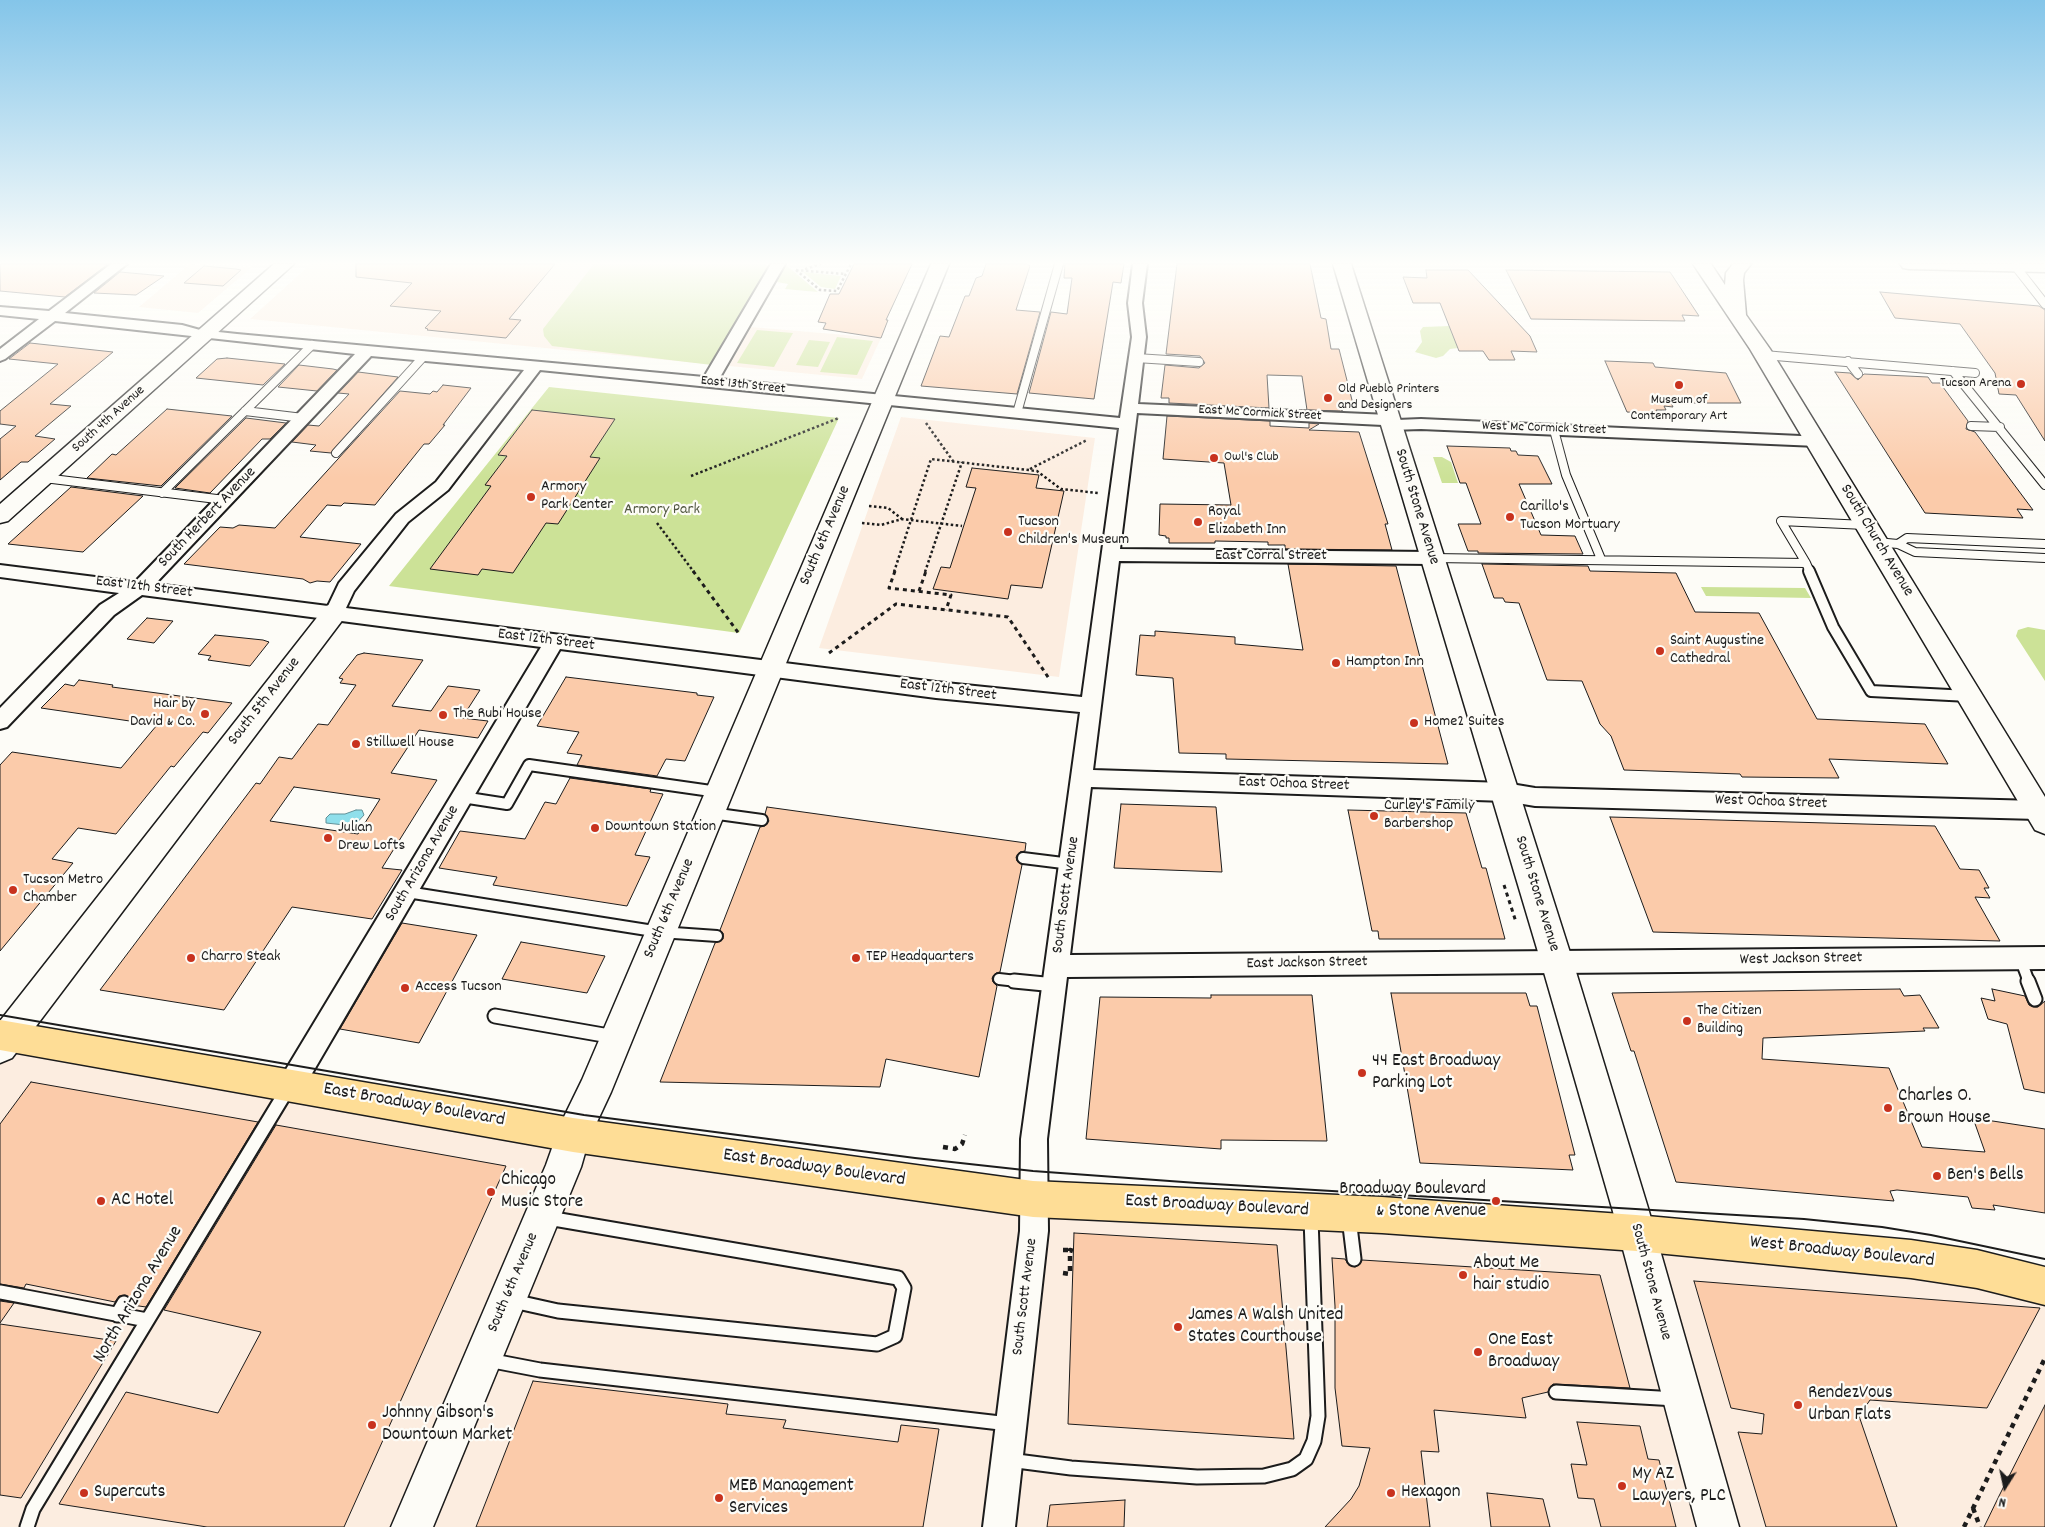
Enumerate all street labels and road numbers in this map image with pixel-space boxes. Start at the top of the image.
street label: East 13th Street [700,373,786,399]
street label: South 4th Avenue [69,383,149,457]
street label: East Mc Cormick Street [1198,402,1322,426]
street label: West Mc Cormick Street [1481,418,1607,440]
street label: South Stone Avenue [1389,447,1443,567]
street label: South Herbert Avenue [155,464,261,572]
street label: South Church Avenue [1835,482,1917,600]
street label: South 6th Avenue [796,483,856,589]
street label: East Corral Street [1215,547,1327,567]
street label: East 12th Street [95,573,193,603]
street label: East 12th Street [497,626,595,656]
street label: South 5th Avenue [225,654,305,750]
street label: East 12th Street [899,676,997,706]
street label: East Ochoa Street [1238,773,1350,797]
street label: West Ochoa Street [1714,791,1828,815]
street label: South Arizona Avenue [382,802,464,926]
street label: South Stone Avenue [1509,834,1563,954]
street label: South Scott Avenue [1049,835,1085,955]
street label: South 6th Avenue [640,856,700,962]
street label: West Jackson Street [1740,949,1862,971]
street label: East Jackson Street [1246,953,1368,975]
street label: East Broadway Boulevard [322,1079,506,1133]
street label: East Broadway Boulevard [721,1145,907,1193]
street label: East Broadway Boulevard [1125,1191,1309,1223]
street label: North Arizona Avenue [89,1222,189,1368]
street label: South Stone Avenue [1625,1222,1675,1342]
street label: South 6th Avenue [484,1230,544,1336]
street label: West Broadway Boulevard [1749,1232,1935,1274]
street label: South Scott Avenue [1009,1237,1043,1357]

